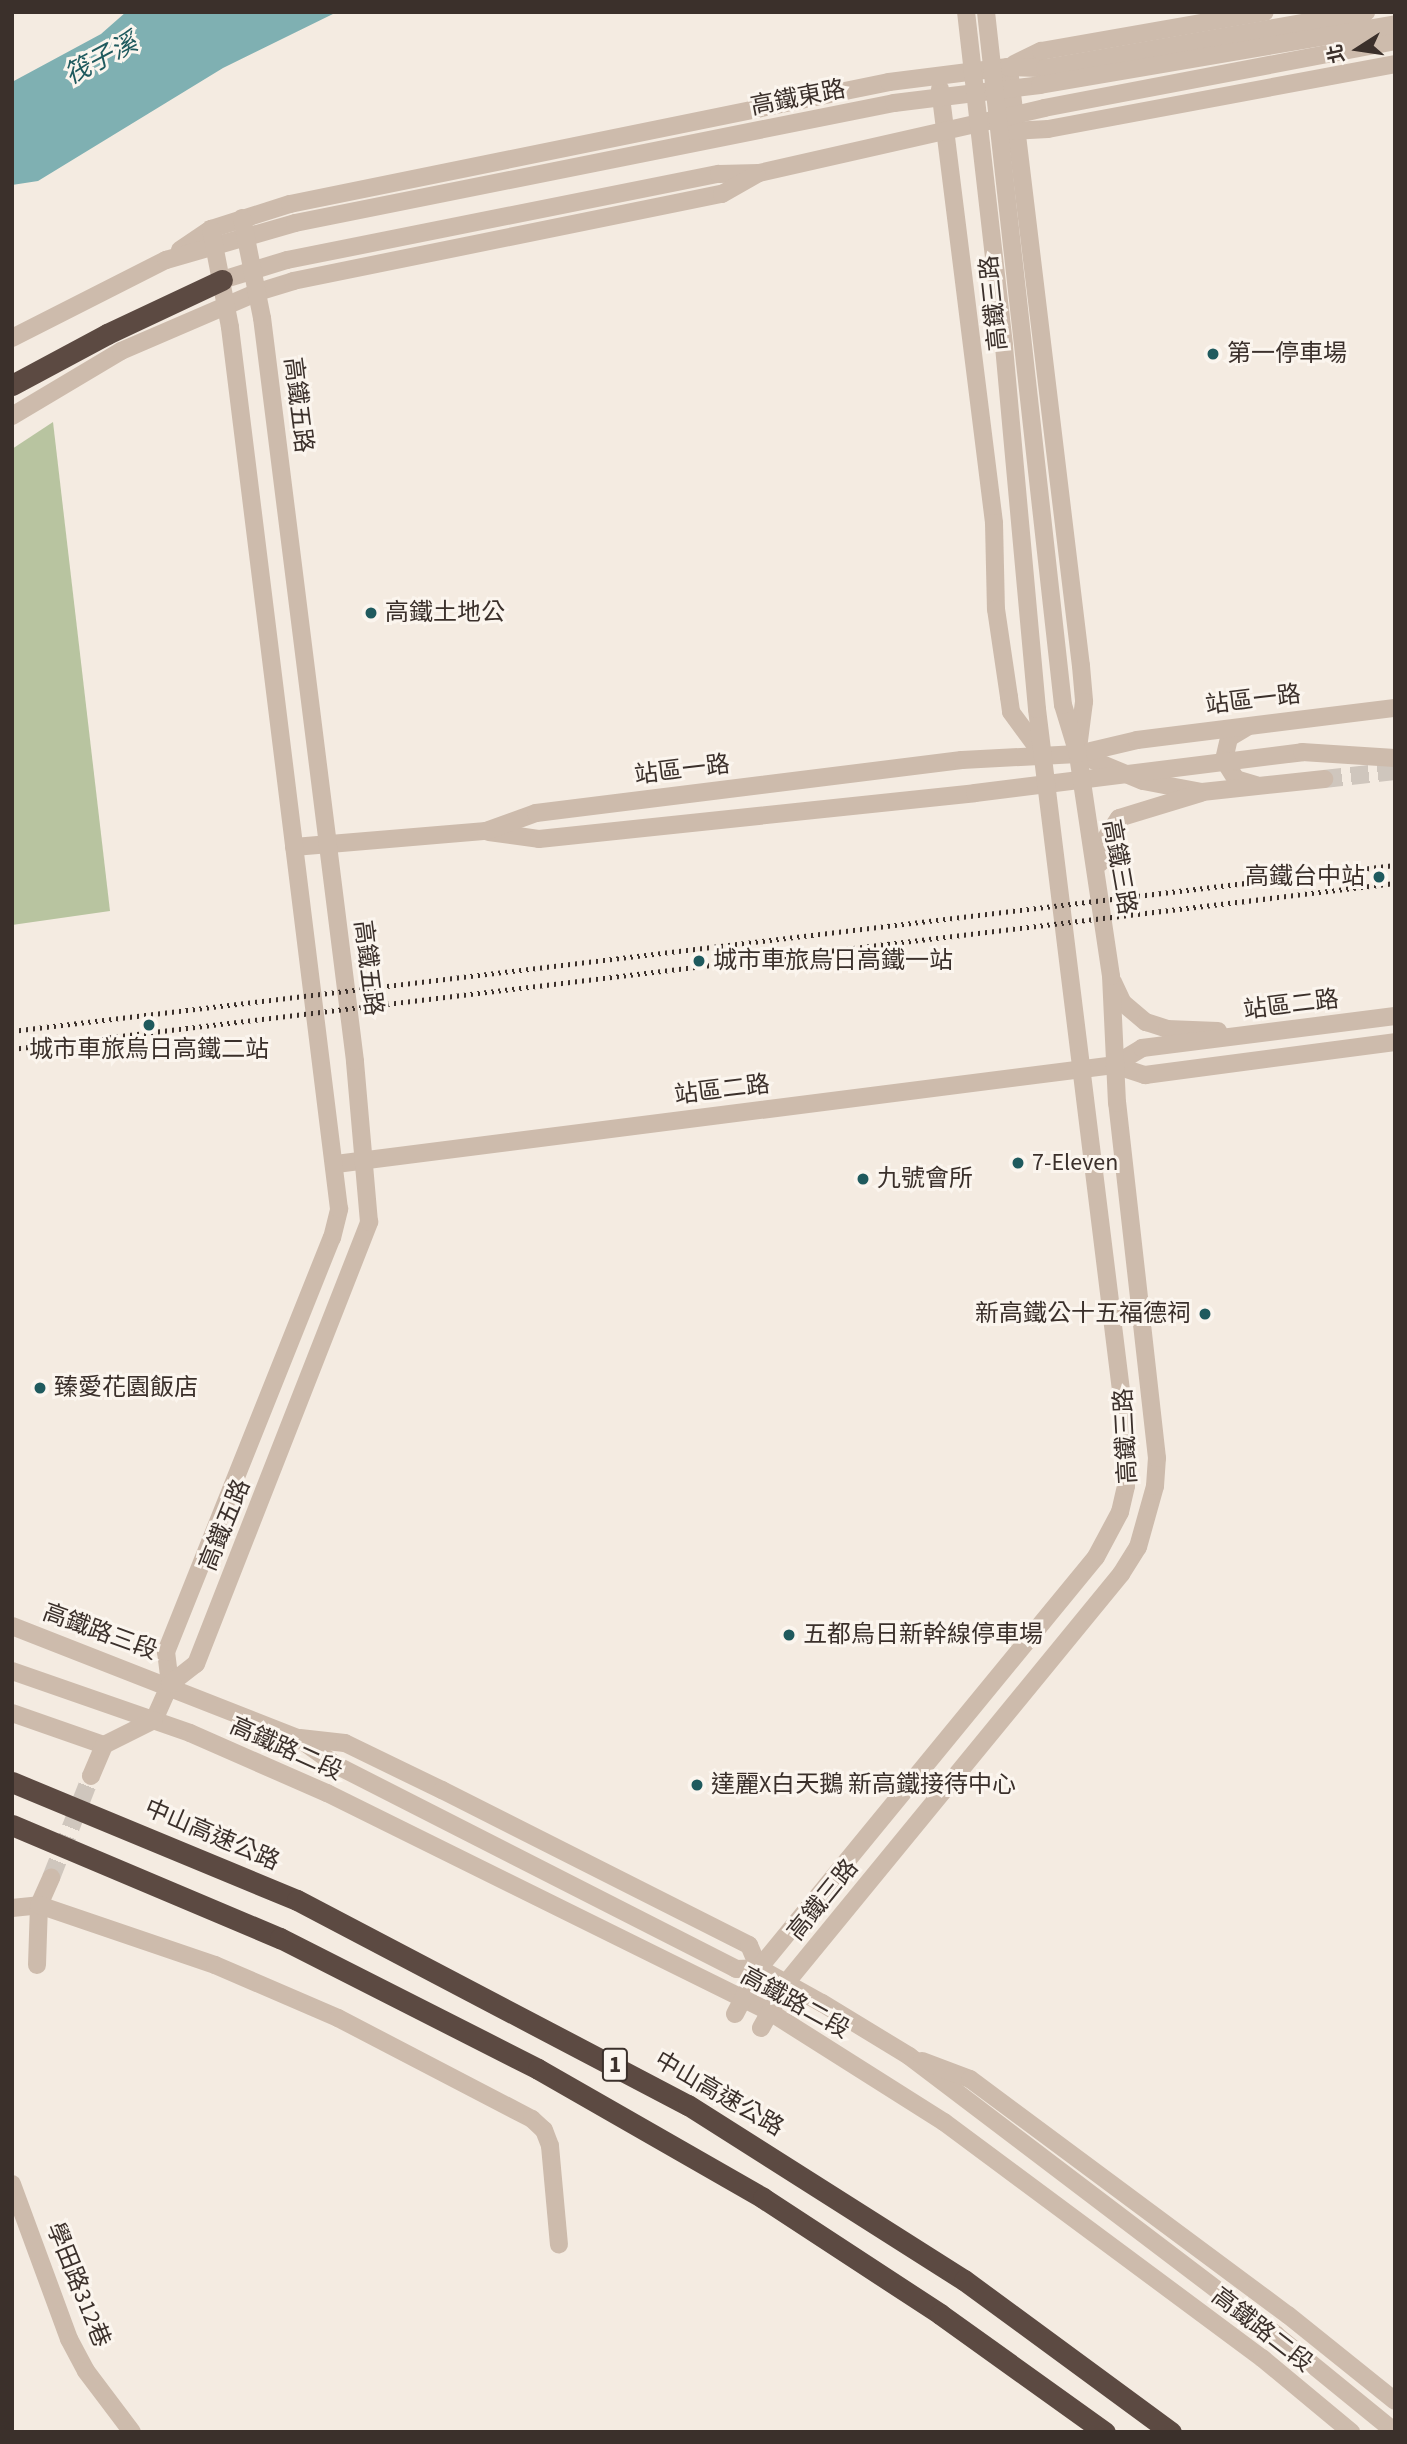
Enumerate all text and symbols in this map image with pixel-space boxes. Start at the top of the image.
north arrow [1323,14,1393,84]
water label: 筏子溪 [59,27,143,91]
text: 北 [1322,41,1352,66]
street label: 高鐵東路 [748,75,848,121]
street label: 高鐵三路 [975,254,1013,352]
place label: 第一停車場 [1227,340,1347,368]
marker: 第一停車場 [1205,346,1221,362]
street label: 高鐵五路 [278,356,318,454]
place label: 高鐵土地公 [385,599,505,627]
marker: 高鐵土地公 [363,605,379,621]
street label: 站區一路 [1204,680,1302,720]
street label: 站區一路 [633,750,731,790]
street label: 高鐵三路 [1096,817,1142,917]
place label: 高鐵台中站 [1245,863,1365,891]
marker: 高鐵台中站 [1371,869,1387,885]
street label: 高鐵五路 [348,919,388,1017]
place label: 城市車旅烏日高鐵一站 [713,947,953,975]
marker: 城市車旅烏日高鐵一站 [691,953,707,969]
street label: 站區二路 [1242,985,1340,1025]
marker: 城市車旅烏日高鐵二站 [141,1017,157,1033]
place label: 城市車旅烏日高鐵二站 [29,1036,269,1064]
street label: 站區二路 [673,1070,771,1110]
place label: 7-Eleven [1032,1149,1118,1177]
marker: 7-Eleven [1010,1155,1026,1171]
place label: 九號會所 [877,1165,973,1193]
marker: 九號會所 [855,1171,871,1187]
place label: 新高鐵公十五福德祠 [975,1300,1191,1328]
marker: 新高鐵公十五福德祠 [1197,1306,1213,1322]
place label: 臻愛花園飯店 [54,1374,198,1402]
marker: 臻愛花園飯店 [32,1380,48,1396]
street label: 高鐵三路 [1109,1387,1143,1485]
street label: 高鐵五路 [194,1475,256,1575]
street label: 高鐵路三段 [39,1598,161,1666]
place label: 五都烏日新幹線停車場 [803,1621,1043,1649]
marker: 五都烏日新幹線停車場 [781,1627,797,1643]
street label: 高鐵路二段 [225,1711,347,1787]
place label: 達麗X白天鵝 新高鐵接待中心 [711,1771,1016,1799]
marker: 達麗X白天鵝 新高鐵接待中心 [689,1777,705,1793]
street label: 中山高速公路 [140,1794,284,1876]
street label: 高鐵三路 [782,1854,864,1946]
street label: 高鐵路二段 [736,1961,854,2045]
road number: 1 [601,2046,629,2084]
street label: 中山高速公路 [649,2046,789,2142]
street label: 學田路312巷 [40,2219,116,2351]
street label: 高鐵路二段 [1206,2282,1318,2378]

